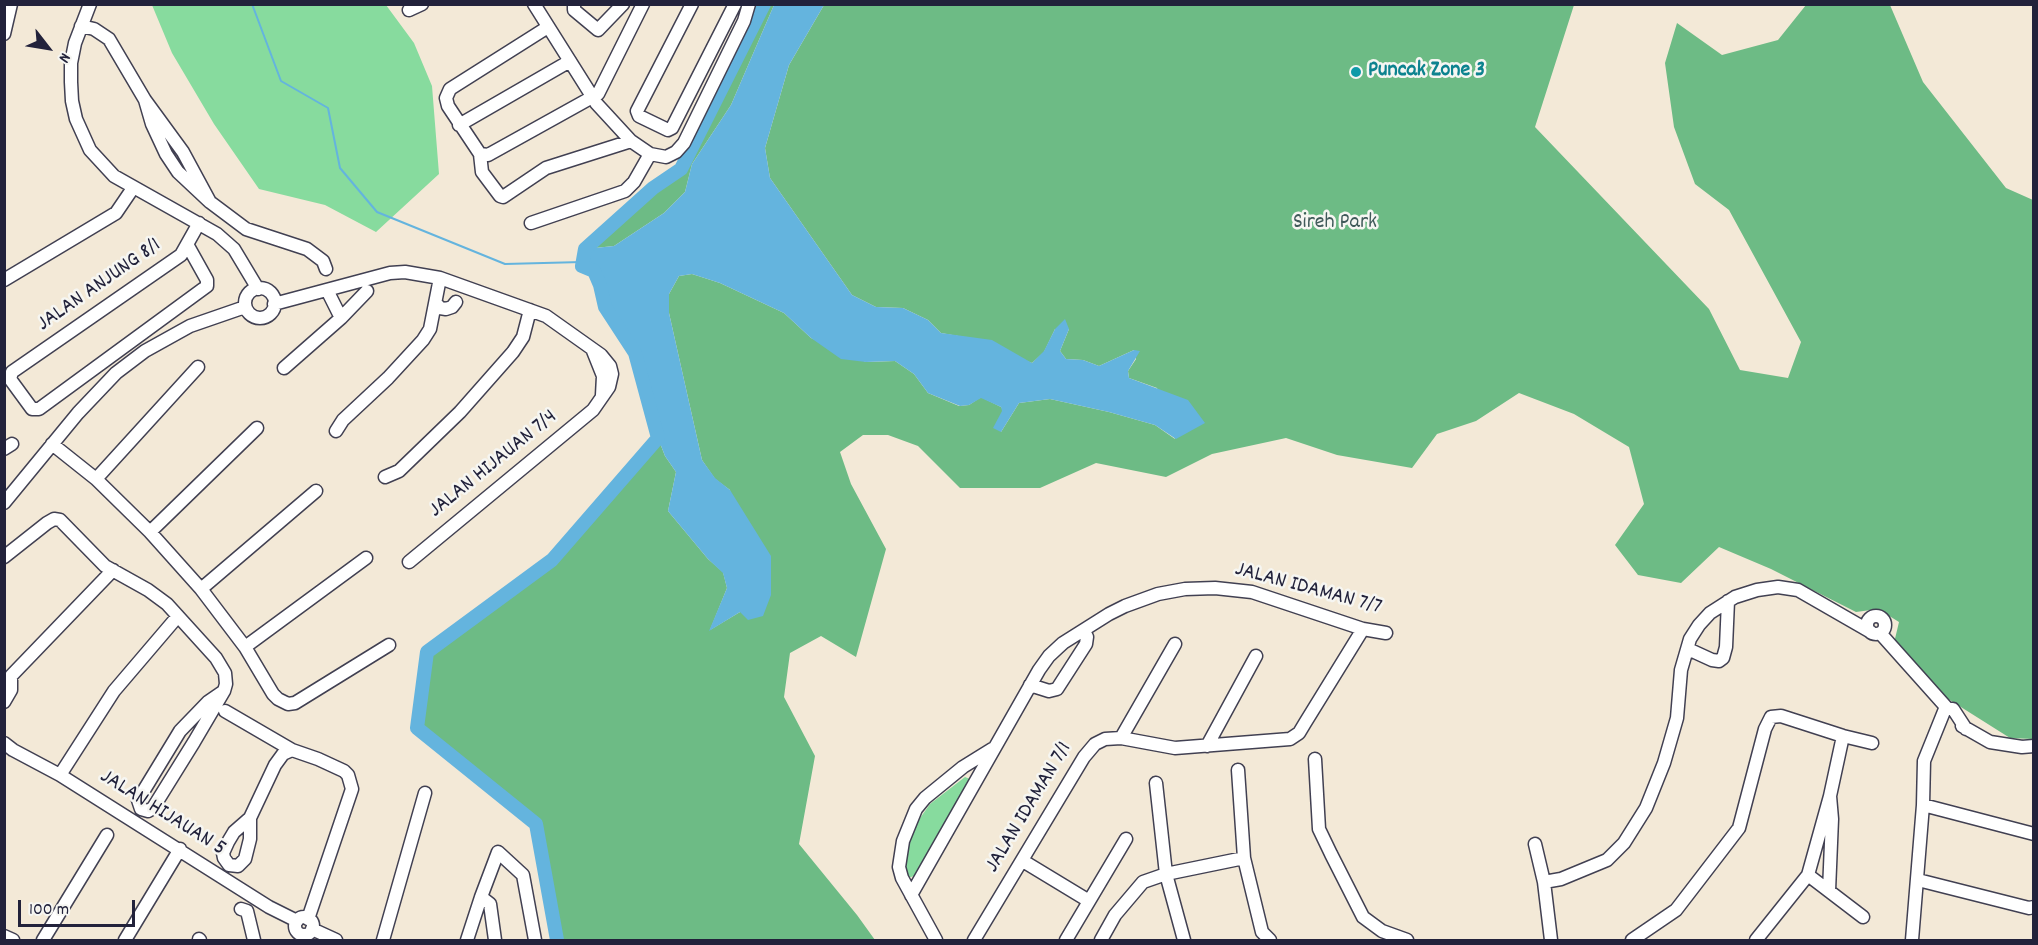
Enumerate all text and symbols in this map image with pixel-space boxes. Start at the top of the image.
north arrow [18,18,78,78]
text: N [52,48,76,67]
place label: Puncak Zone 3 [1368,59,1485,85]
marker: Puncak Zone 3 [1349,65,1363,79]
park label: Sireh Park [1293,211,1377,237]
street label: JALAN ANJUNG 8/1 [33,234,167,338]
street label: JALAN HIJAUAN 7/4 [425,405,563,525]
street label: JALAN IDAMAN 7/7 [1232,558,1384,622]
street label: JALAN IDAMAN 7/1 [981,738,1079,878]
street label: JALAN HIJAUAN 5 [94,765,230,863]
scale bar [21,888,138,926]
text: 100 m [29,898,69,923]

